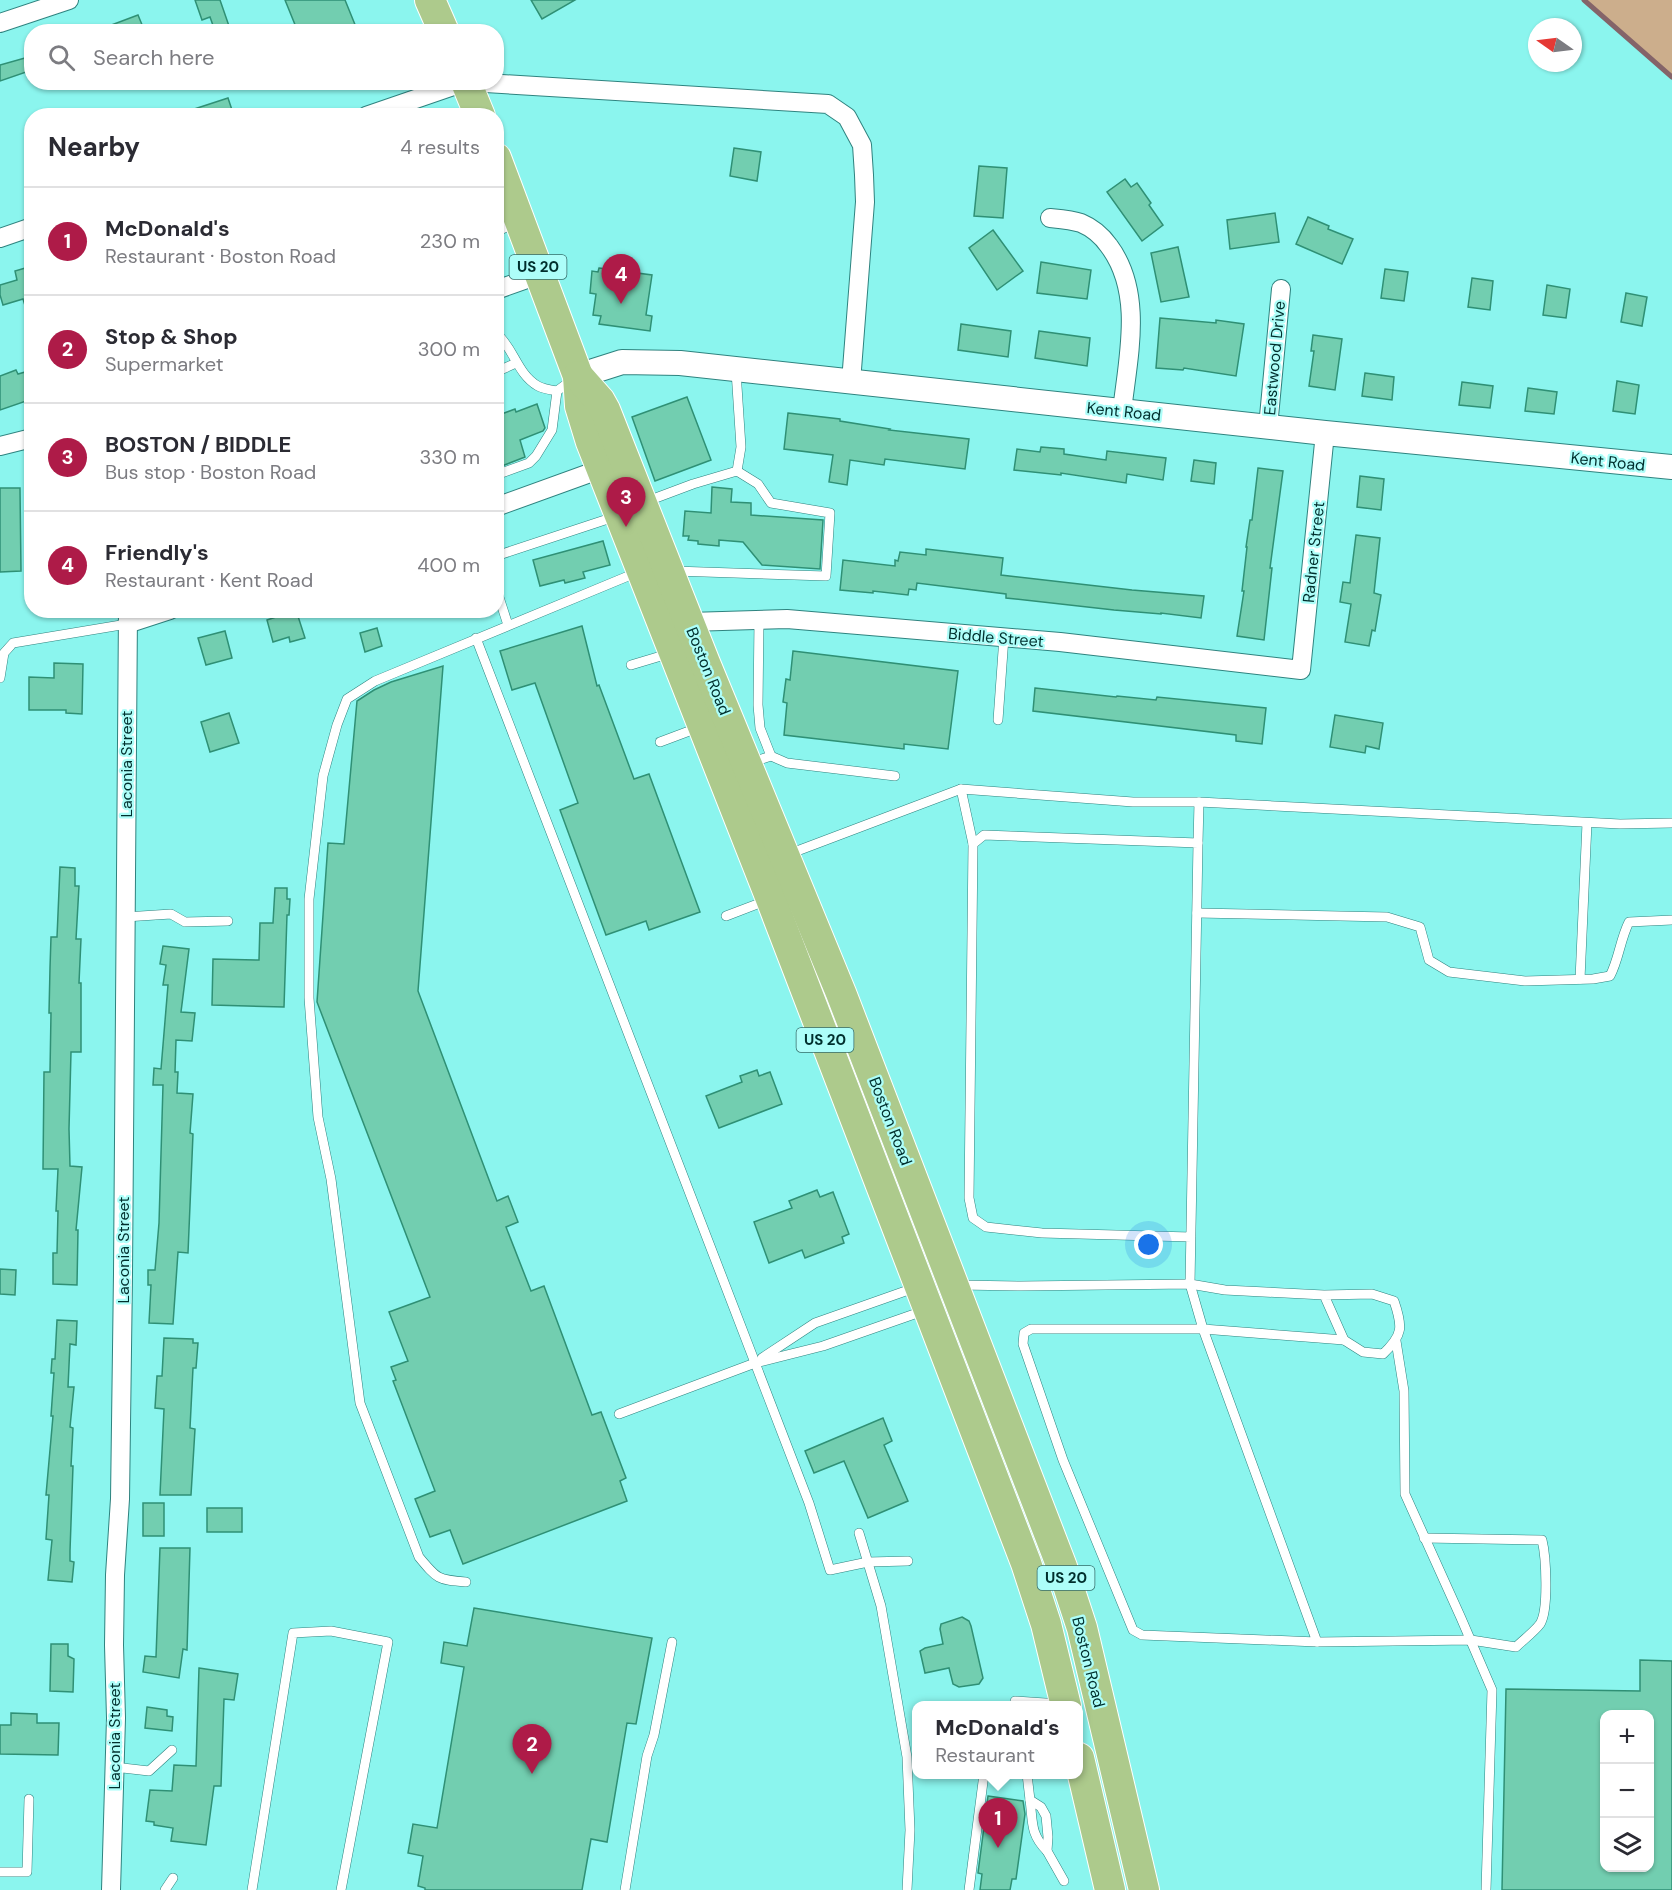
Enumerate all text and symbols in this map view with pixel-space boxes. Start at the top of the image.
north arrow [1528,18,1582,72]
search box [24,24,504,90]
icon: search [45,41,78,74]
text: Search here [93,43,214,72]
text: Nearby [48,130,140,164]
text: 4 results [400,134,480,160]
text: McDonald's [105,214,230,243]
text: 1 [64,228,71,254]
text: 230 m [420,228,480,254]
text: Restaurant · Boston Road [105,243,336,269]
pin: 4 [602,254,640,304]
road number: US 20 [510,255,566,279]
street label: Eastwood Drive [1259,300,1290,416]
text: Stop & Shop [105,322,238,351]
text: 2 [62,336,73,362]
text: 300 m [418,336,480,362]
text: Supermarket [105,351,224,377]
street label: Kent Road [1086,397,1162,426]
text: BOSTON / BIDDLE [105,430,291,459]
text: 3 [61,444,74,470]
text: 330 m [420,444,480,470]
street label: Kent Road [1570,447,1646,476]
text: Bus stop · Boston Road [105,459,316,485]
pin: 3 [606,478,646,527]
street label: Radner Street [1298,500,1329,604]
text: Friendly's [105,538,209,567]
text: 4 [61,552,74,578]
text: 400 m [417,552,480,578]
text: Restaurant · Kent Road [105,567,313,593]
street label: Biddle Street [947,623,1045,652]
street label: Boston Road [681,624,736,718]
street label: Laconia Street [116,710,137,818]
road number: US 20 [796,1028,854,1052]
street label: Boston Road [864,1074,917,1168]
street label: Laconia Street [113,1196,134,1304]
your location [1134,1230,1163,1259]
road number: US 20 [1038,1566,1094,1590]
street label: Boston Road [1067,1614,1110,1710]
street label: Laconia Street [104,1682,125,1790]
popup [912,1701,1083,1779]
map controls [1600,1710,1654,1872]
button: + [1600,1710,1654,1764]
text: McDonald's [935,1713,1060,1742]
pin: 2 [512,1724,552,1774]
text: Restaurant [935,1742,1035,1768]
button: − [1600,1764,1654,1818]
pin: 1 [978,1798,1018,1848]
button: layers [1600,1818,1654,1872]

